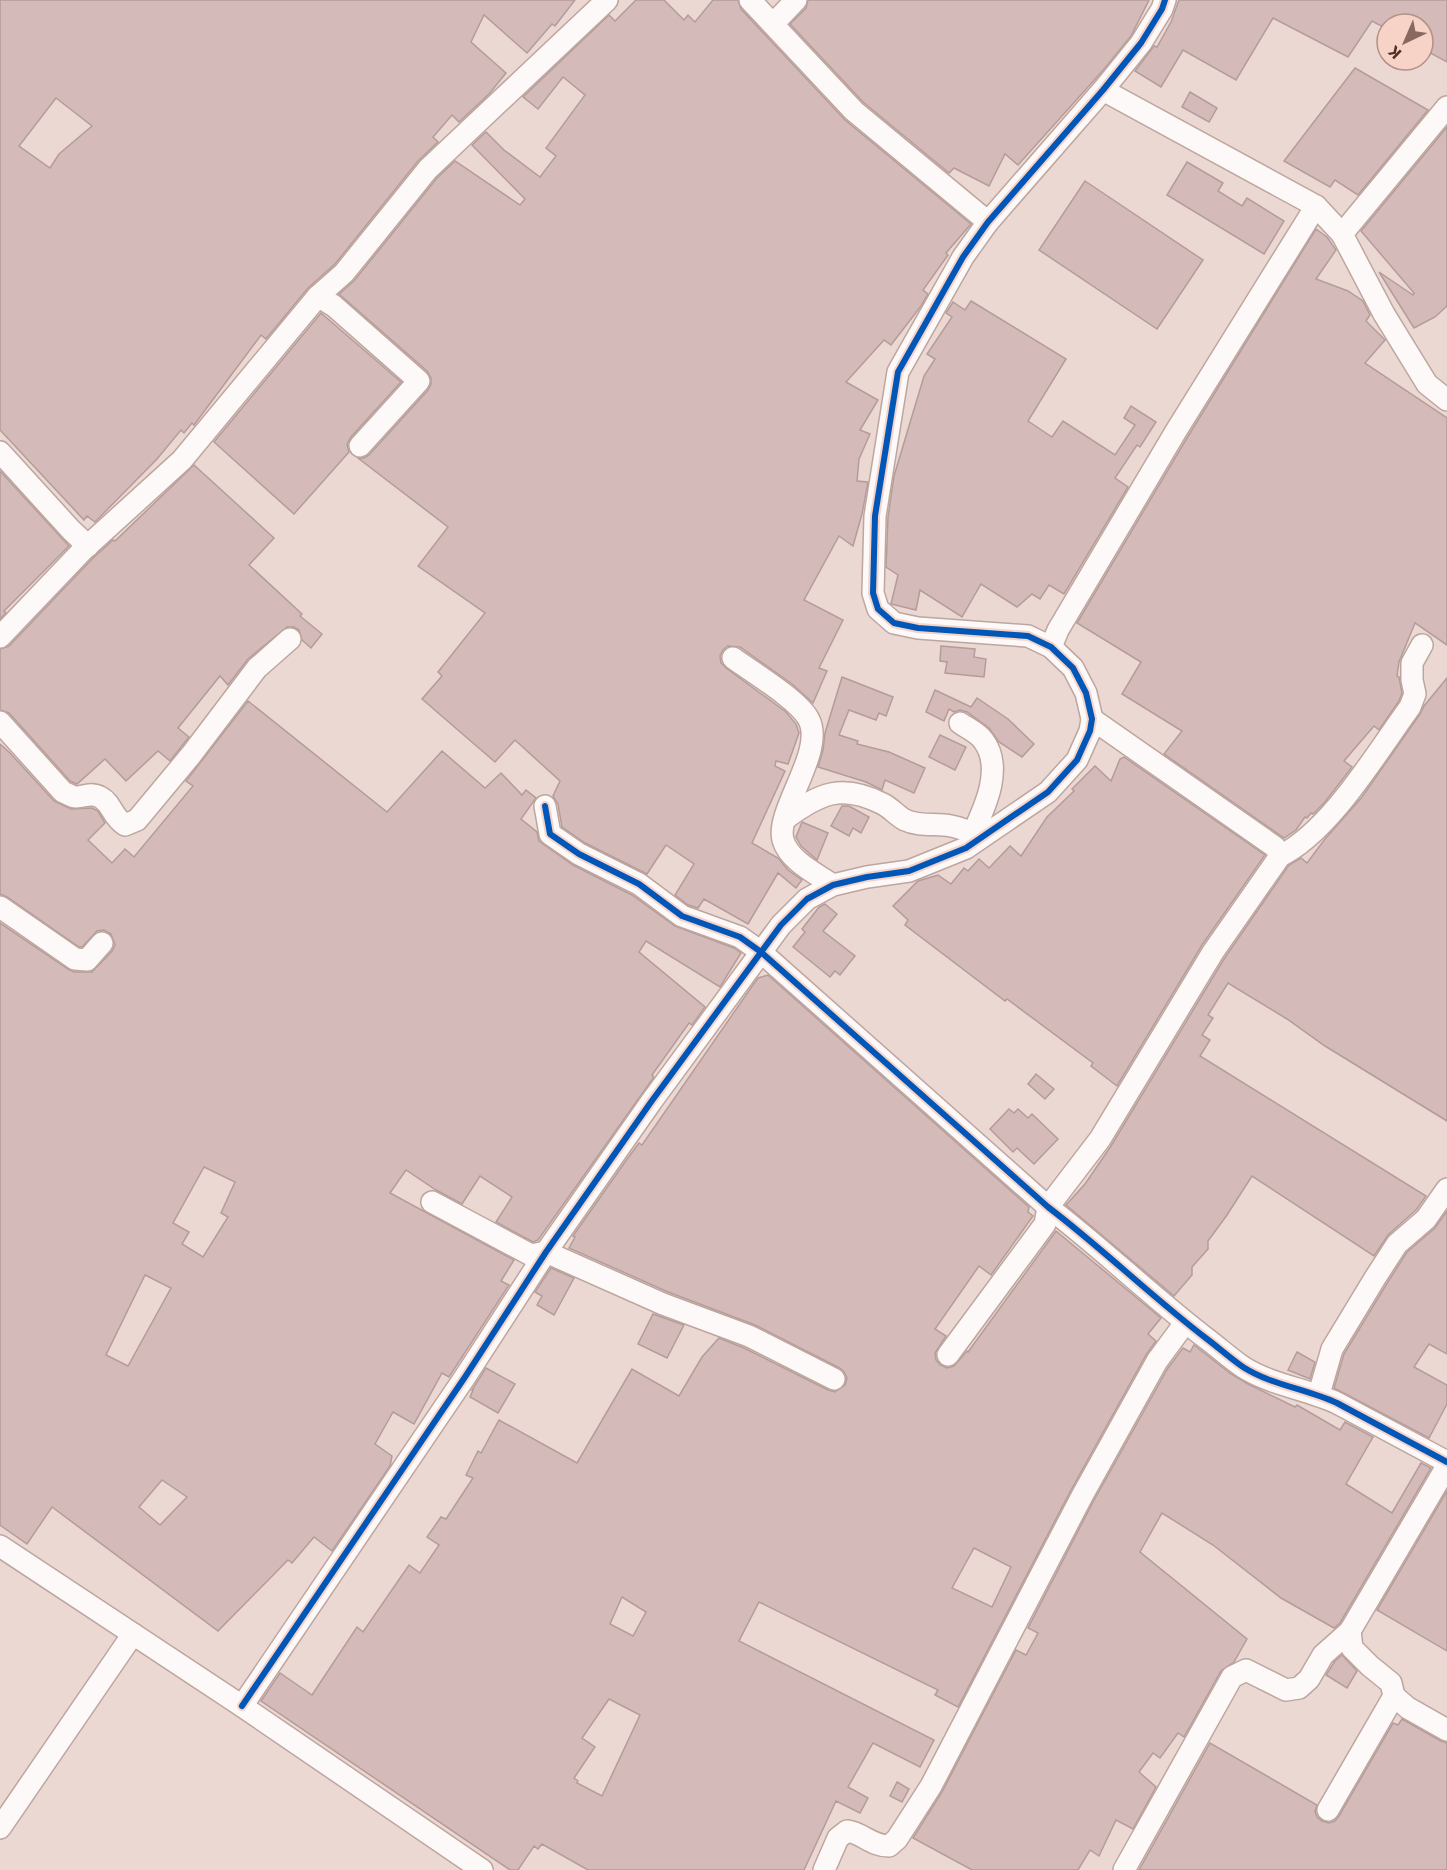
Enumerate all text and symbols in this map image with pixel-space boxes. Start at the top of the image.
north arrow [1375,12,1435,72]
text: K [1384,41,1405,63]

